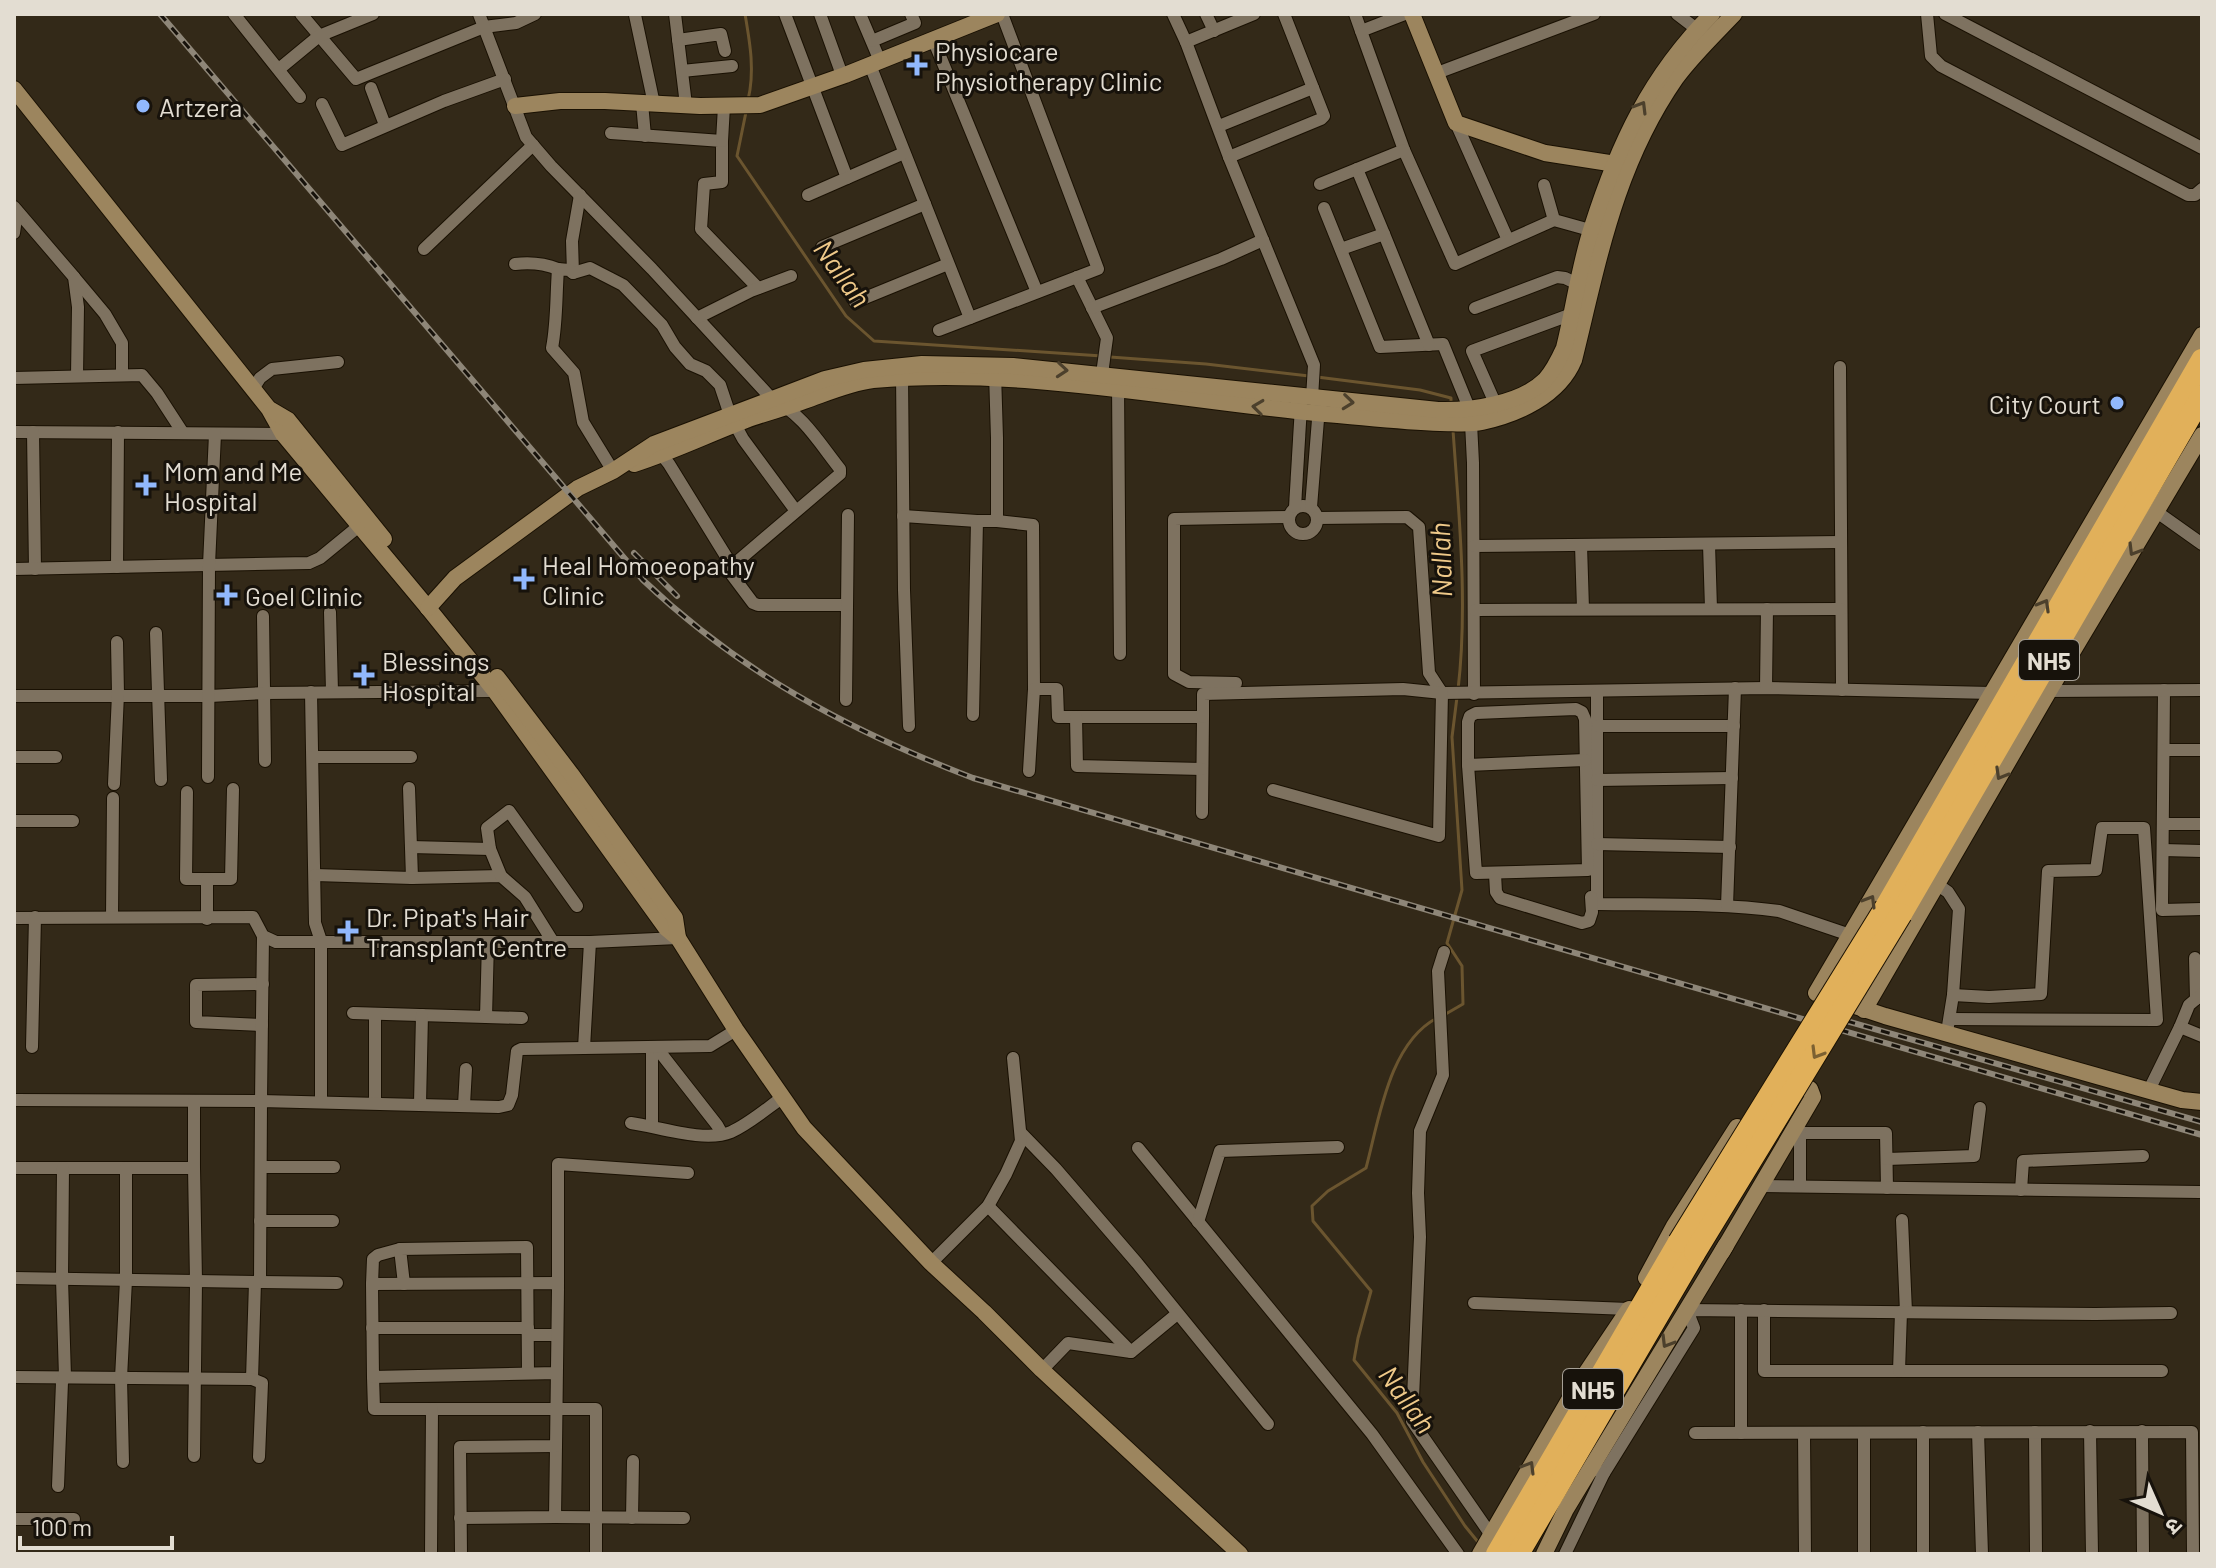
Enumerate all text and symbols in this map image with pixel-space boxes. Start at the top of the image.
place label: Physiocare Physiotherapy Clinic [935,35,1162,96]
marker: Physiocare Physiotherapy Clinic [906,54,928,76]
place label: Artzera [159,91,242,122]
marker: Artzera [134,97,152,115]
one-way arrow [1631,101,1647,116]
water label: Nallah [807,233,879,313]
one-way arrow [1056,362,1069,379]
place label: City Court [1989,388,2101,419]
one-way arrow [1342,393,1355,410]
marker: City Court [2108,394,2126,412]
one-way arrow [1251,399,1265,416]
place label: Mom and Me Hospital [164,455,302,516]
marker: Mom and Me Hospital [135,474,157,496]
water label: Nallah [1422,522,1458,598]
one-way arrow [2128,541,2143,556]
place label: Heal Homoeopathy Clinic [542,549,755,610]
marker: Heal Homoeopathy Clinic [513,568,535,590]
place label: Goel Clinic [245,580,363,611]
marker: Goel Clinic [216,584,238,606]
one-way arrow [2034,599,2050,614]
road number: NH5 [2019,640,2079,680]
place label: Blessings Hospital [382,645,489,706]
marker: Blessings Hospital [353,664,375,686]
one-way arrow [1995,765,2011,780]
one-way arrow [1860,895,1875,910]
place label: Dr. Pipat's Hair Transplant Centre [366,901,567,962]
marker: Dr. Pipat's Hair Transplant Centre [337,920,359,942]
one-way arrow [1811,1044,1827,1059]
one-way arrow [1661,1333,1677,1348]
water label: Nallah [1372,1359,1444,1439]
road number: NH5 [1563,1369,1623,1409]
one-way arrow [1519,1461,1535,1476]
north arrow [2120,1472,2200,1552]
scale bar [20,1500,172,1550]
text: 100 m [32,1512,92,1541]
text: उ [2160,1513,2189,1541]

